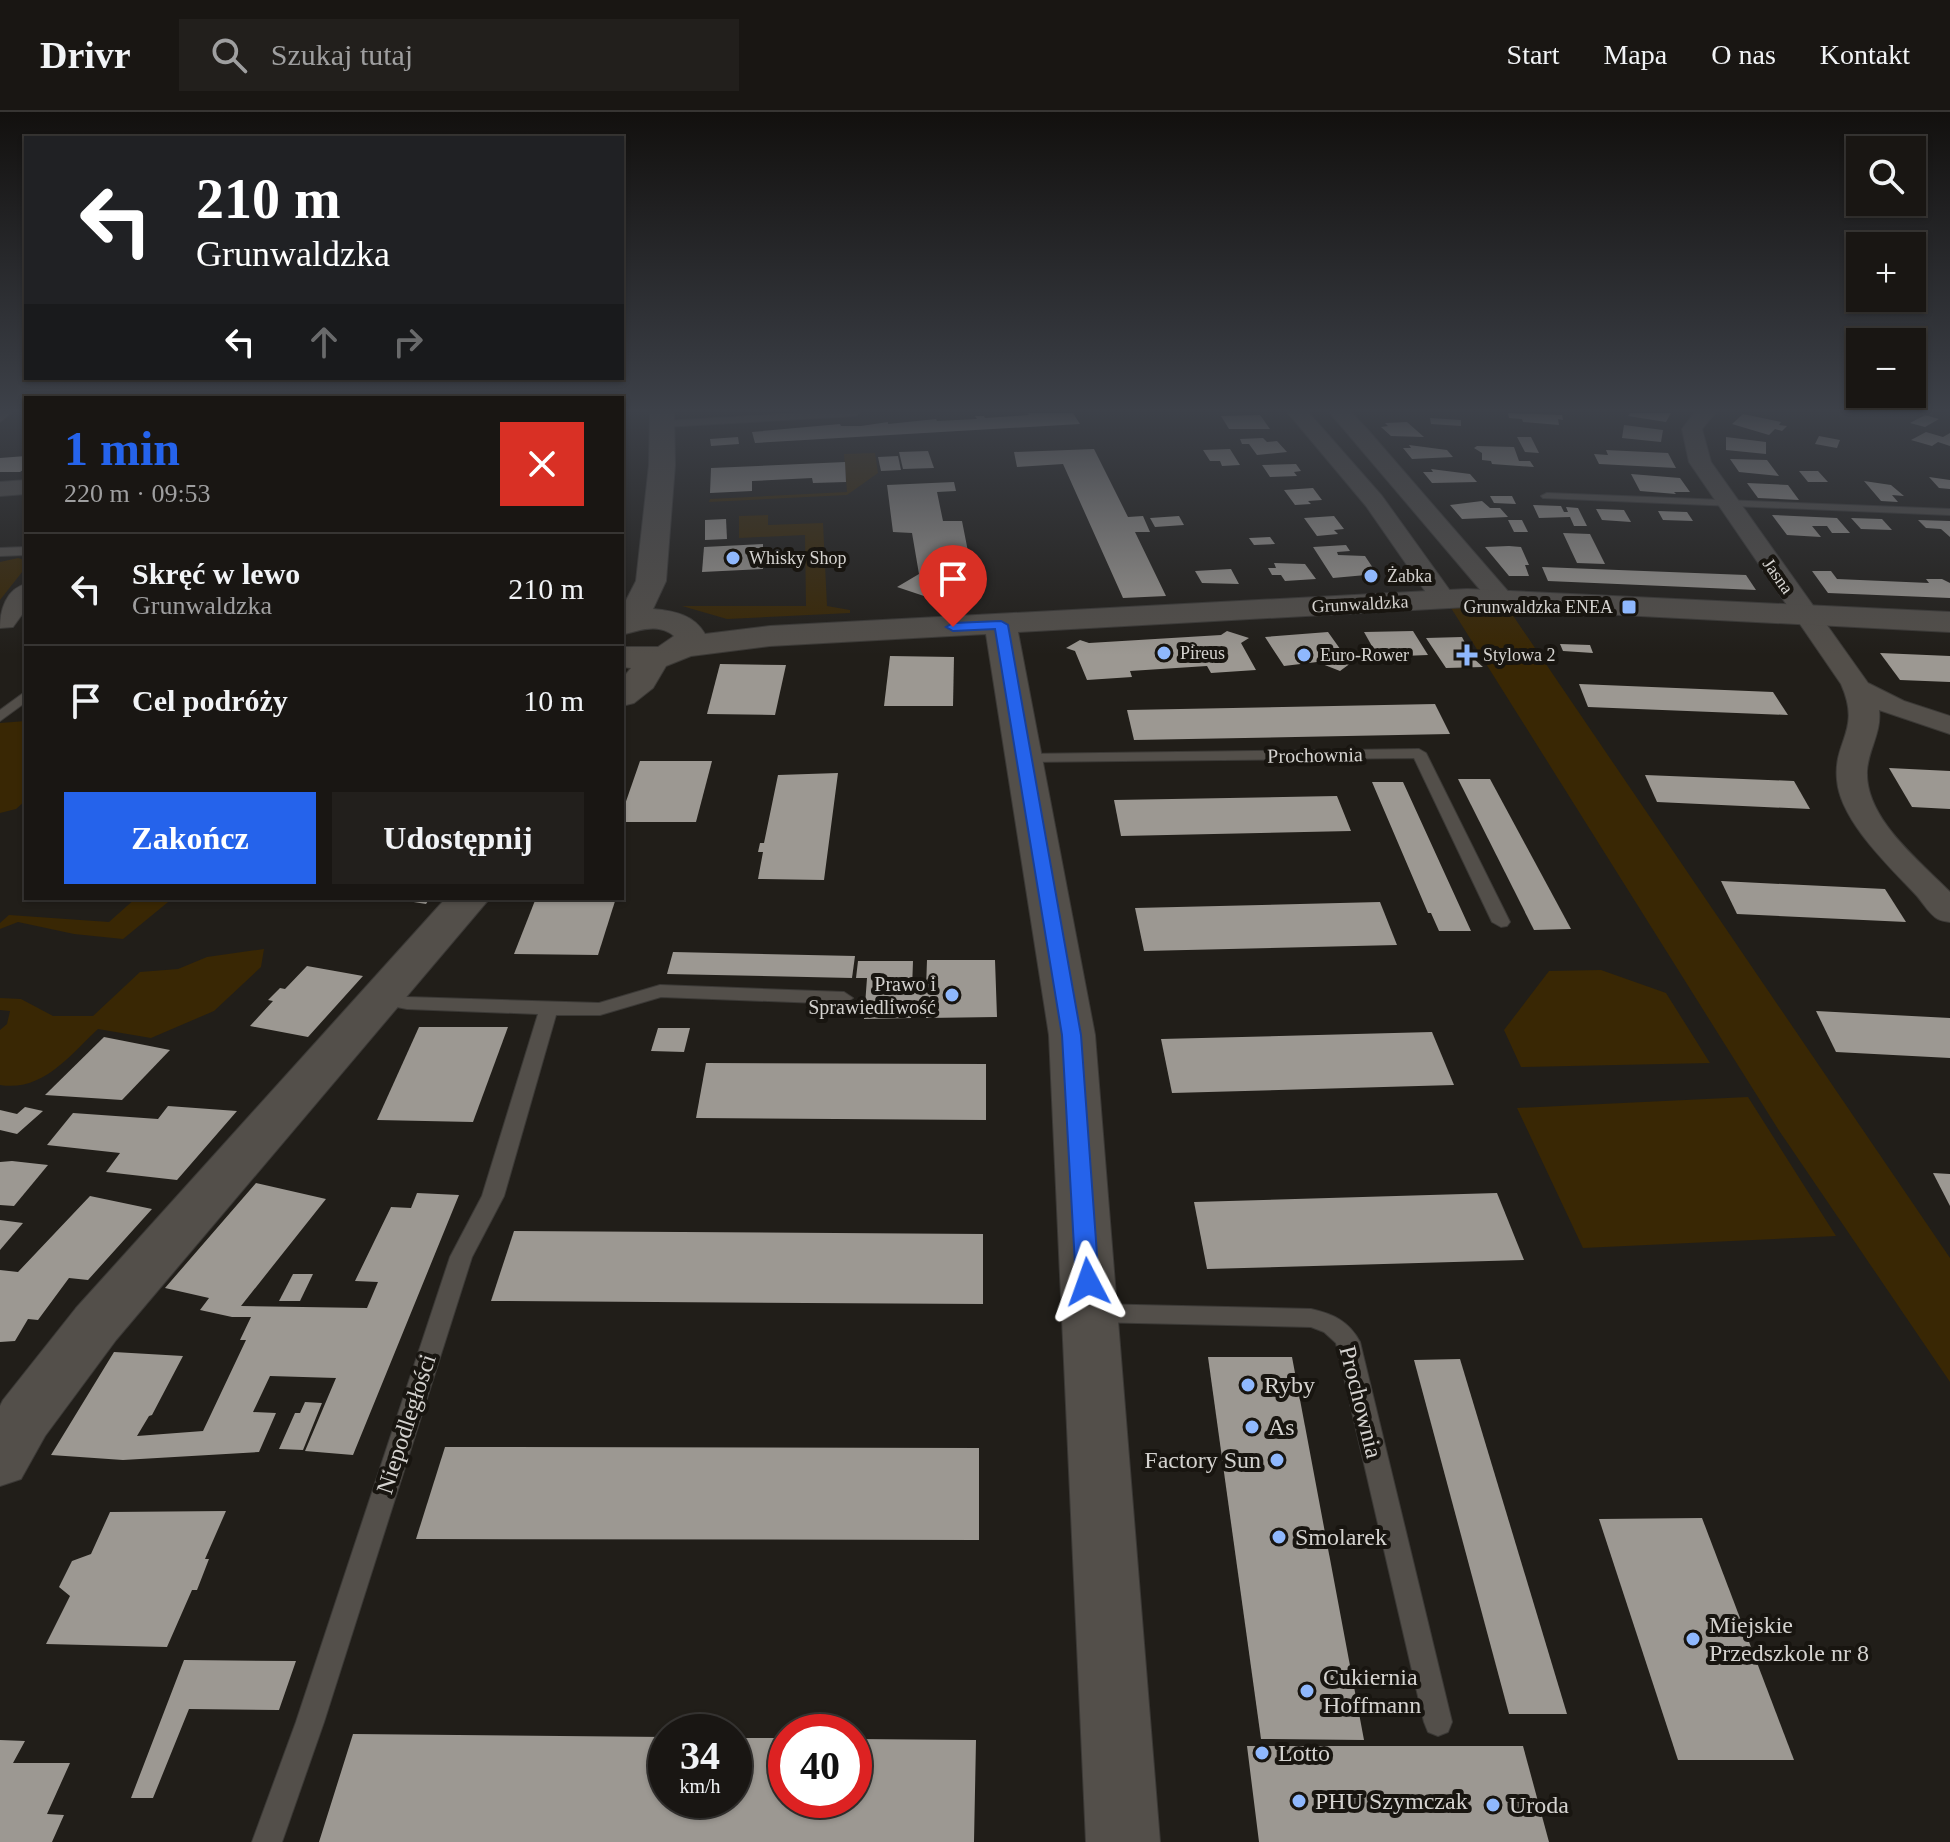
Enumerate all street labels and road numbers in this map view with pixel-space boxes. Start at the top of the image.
street label: Jasna [1759,554,1797,598]
street label: Grunwaldzka [1311,591,1409,617]
street label: Prochownia [1267,743,1363,767]
street label: Prochownia [1335,1343,1388,1461]
street label: Niepodległości [371,1351,441,1497]

